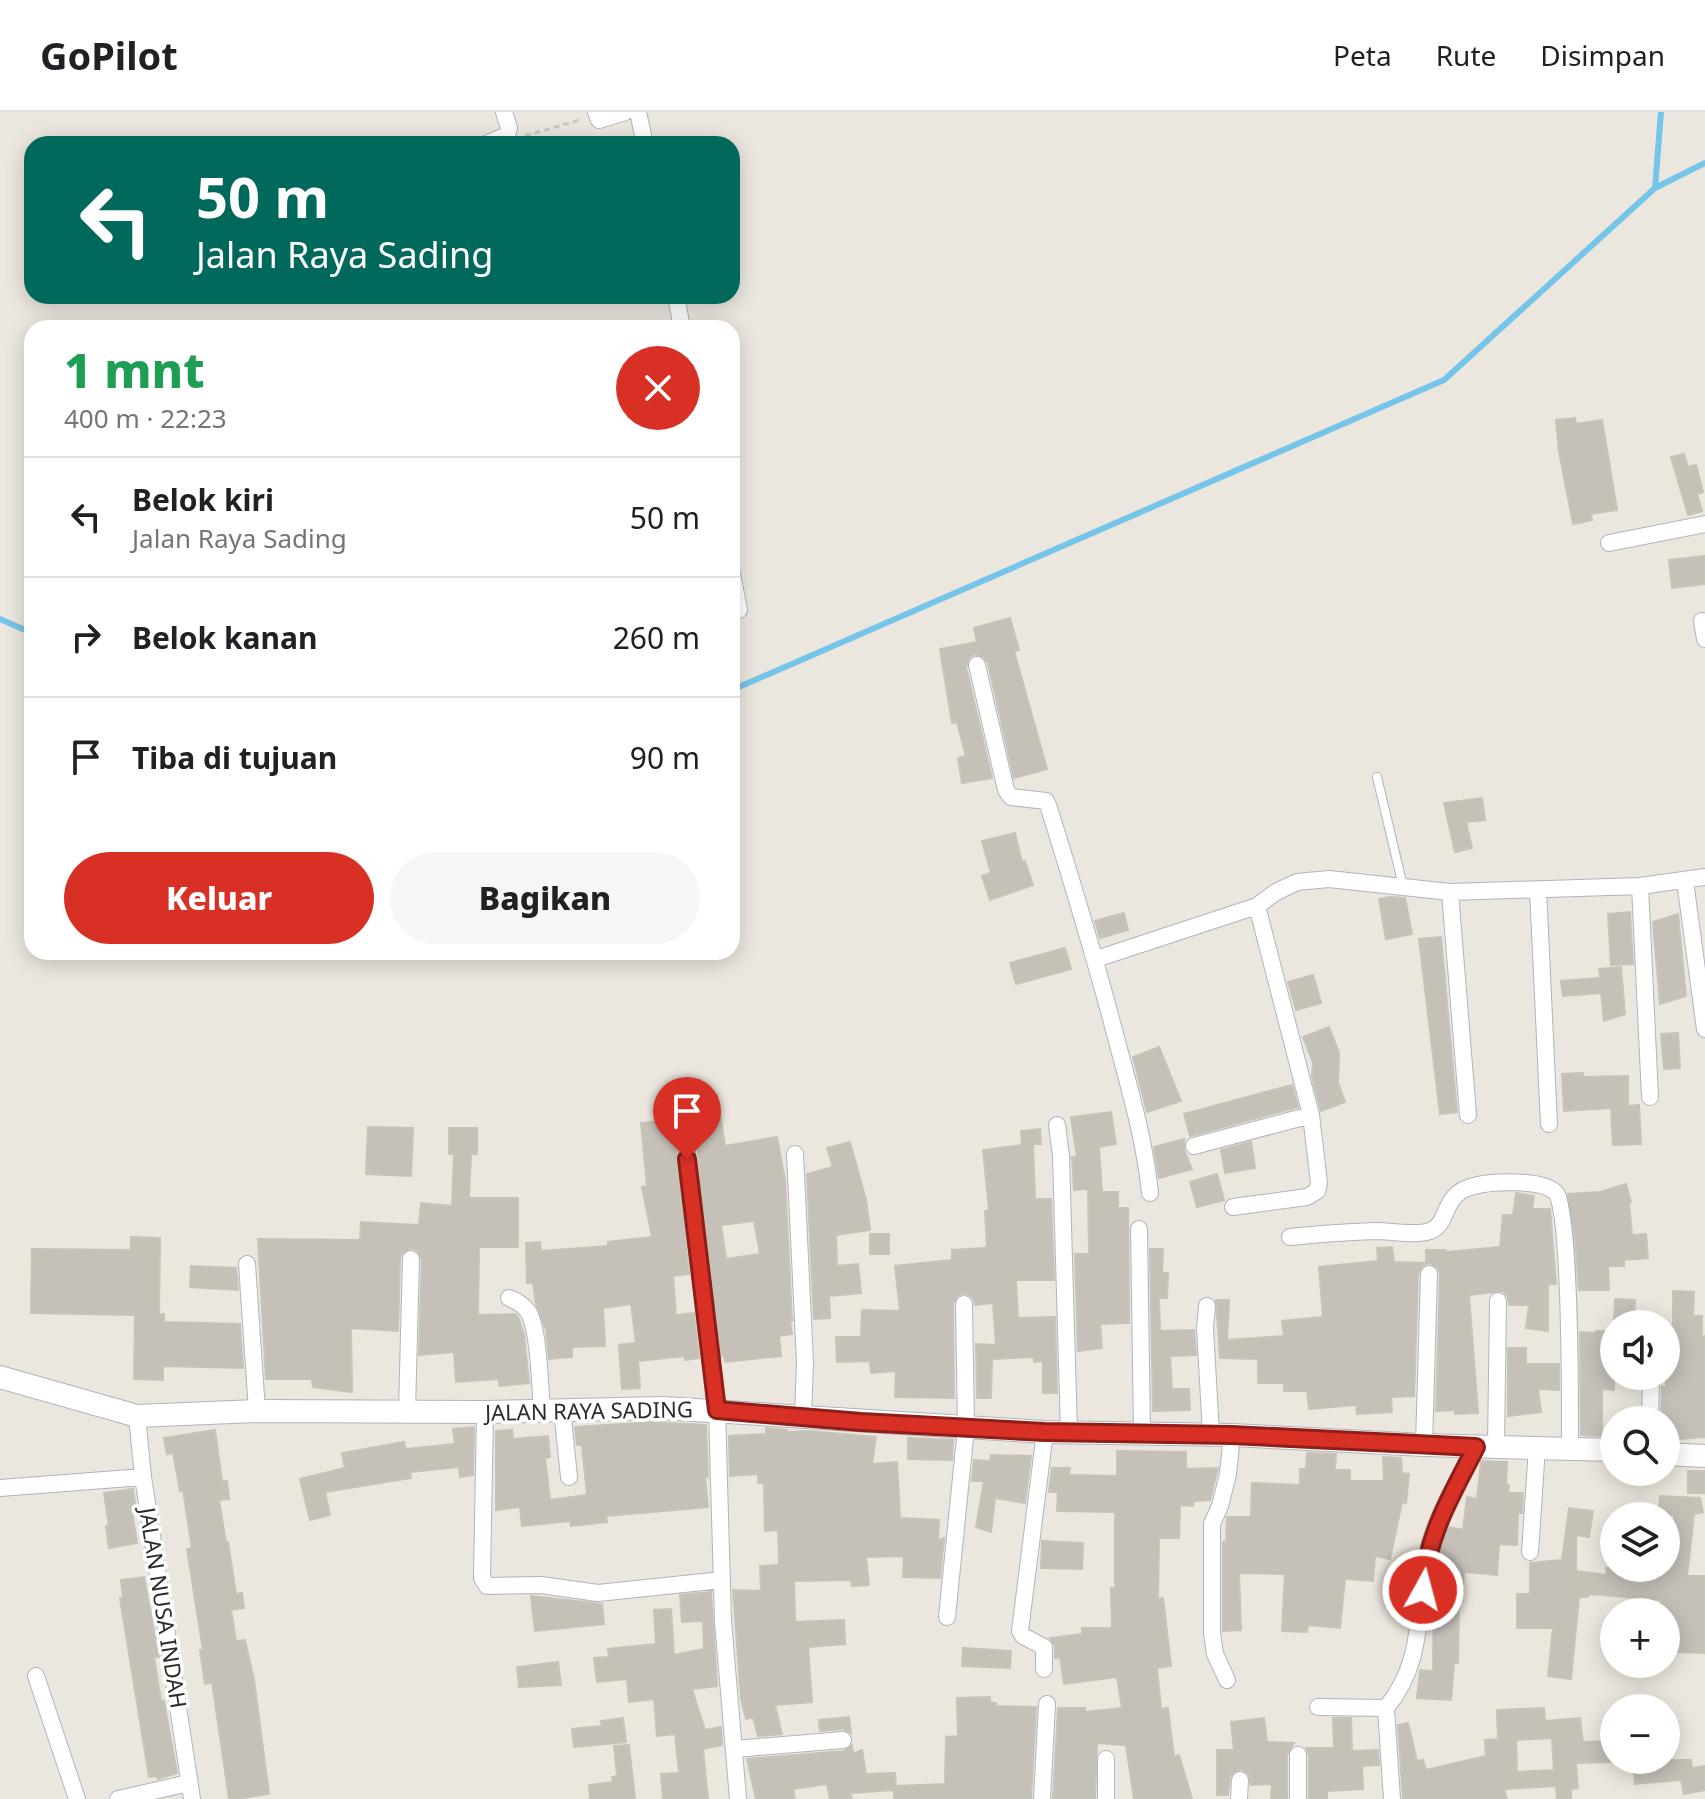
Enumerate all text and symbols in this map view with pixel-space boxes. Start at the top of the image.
text: GoPilot [40,29,178,81]
text: Peta [1333,36,1392,74]
text: Rute [1436,36,1496,74]
text: Disimpan [1540,36,1665,74]
text: 50 m [196,158,329,234]
icon: left [64,168,168,272]
text: Jalan Raya Sading [196,230,493,279]
text: 1 mnt [64,337,205,402]
button: close [616,346,700,430]
text: 400 m · 22:23 [64,400,227,436]
text: Belok kiri [132,479,274,520]
icon: left [64,495,108,539]
text: 50 m [630,497,700,538]
text: Jalan Raya Sading [132,520,347,556]
icon: right [64,615,108,659]
text: Belok kanan [132,617,318,658]
text: 260 m [613,617,700,658]
icon: arrive [64,735,108,779]
text: Tiba di tujuan [132,737,337,778]
text: 90 m [630,737,700,778]
button: Keluar [64,852,374,944]
button: Bagikan [390,852,700,944]
pin [653,1077,721,1159]
icon: arrive [665,1089,709,1133]
map controls [1600,1310,1680,1774]
button: sound [1600,1310,1680,1390]
street label: JALAN RAYA SADING [483,1393,693,1427]
button: search [1600,1406,1680,1486]
button: layers [1600,1502,1680,1582]
street label: JALAN NUSA INDAH [133,1503,195,1710]
position arrow [1381,1548,1465,1632]
button: + [1600,1598,1680,1678]
button: − [1600,1694,1680,1774]

